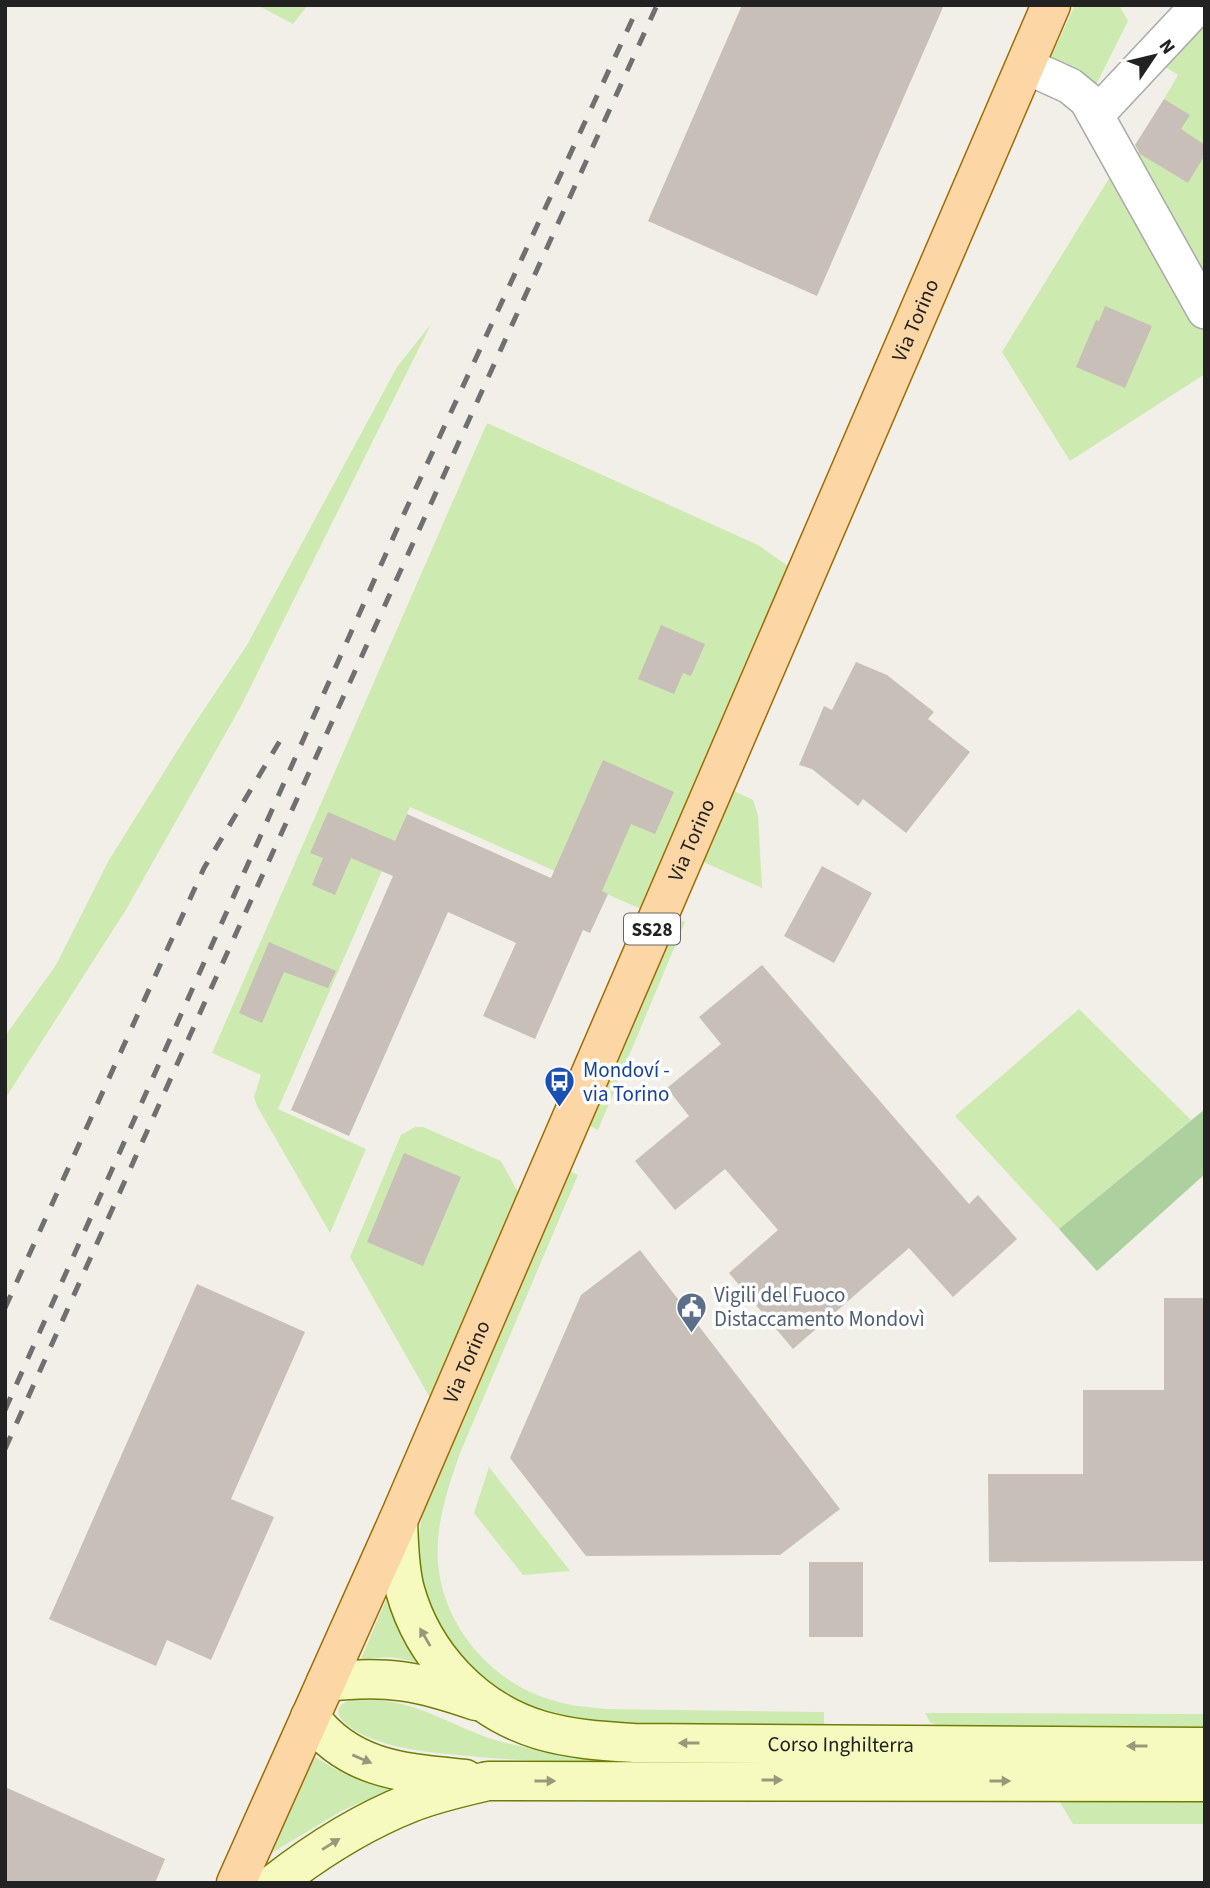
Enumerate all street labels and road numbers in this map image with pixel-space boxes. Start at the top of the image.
street label: Via Torino [884,274,946,366]
street label: Via Torino [660,794,722,886]
road number: SS28 [624,914,680,945]
street label: Via Torino [436,1316,498,1408]
street label: Corso Inghilterra [767,1729,914,1760]

